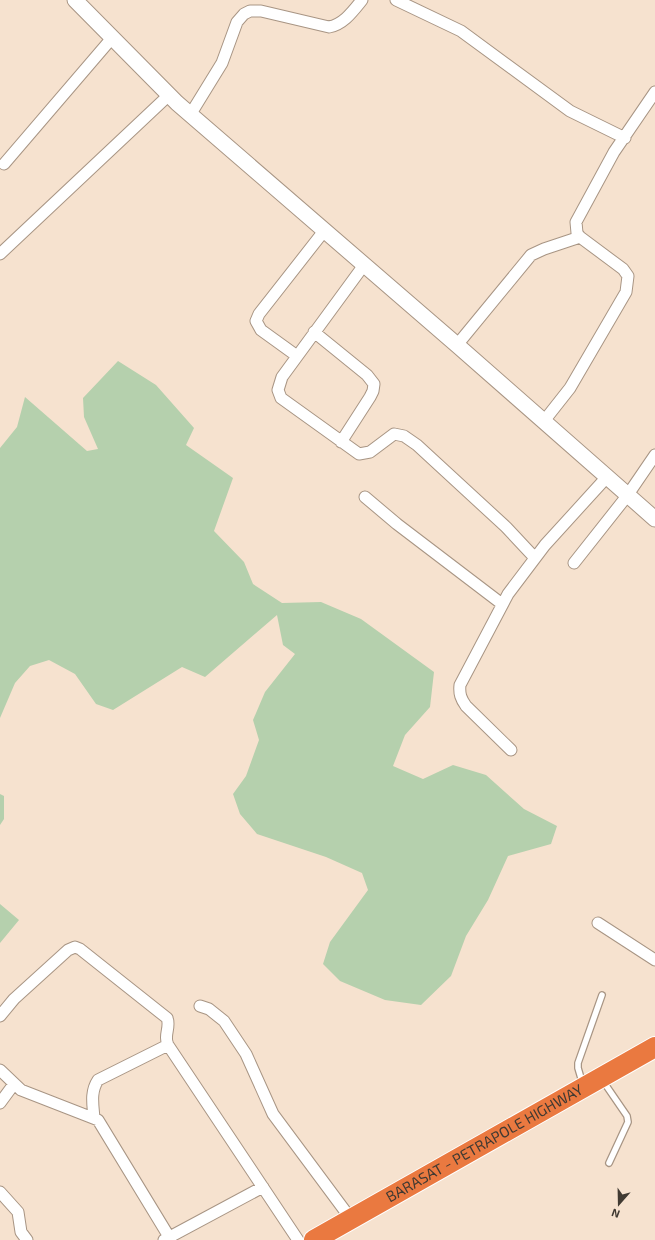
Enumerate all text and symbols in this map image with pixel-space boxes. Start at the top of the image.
street label: BARASAT - PETRAPOLE HIGHWAY [382,1080,586,1205]
north arrow [599,1184,639,1224]
text: N [609,1206,621,1221]

